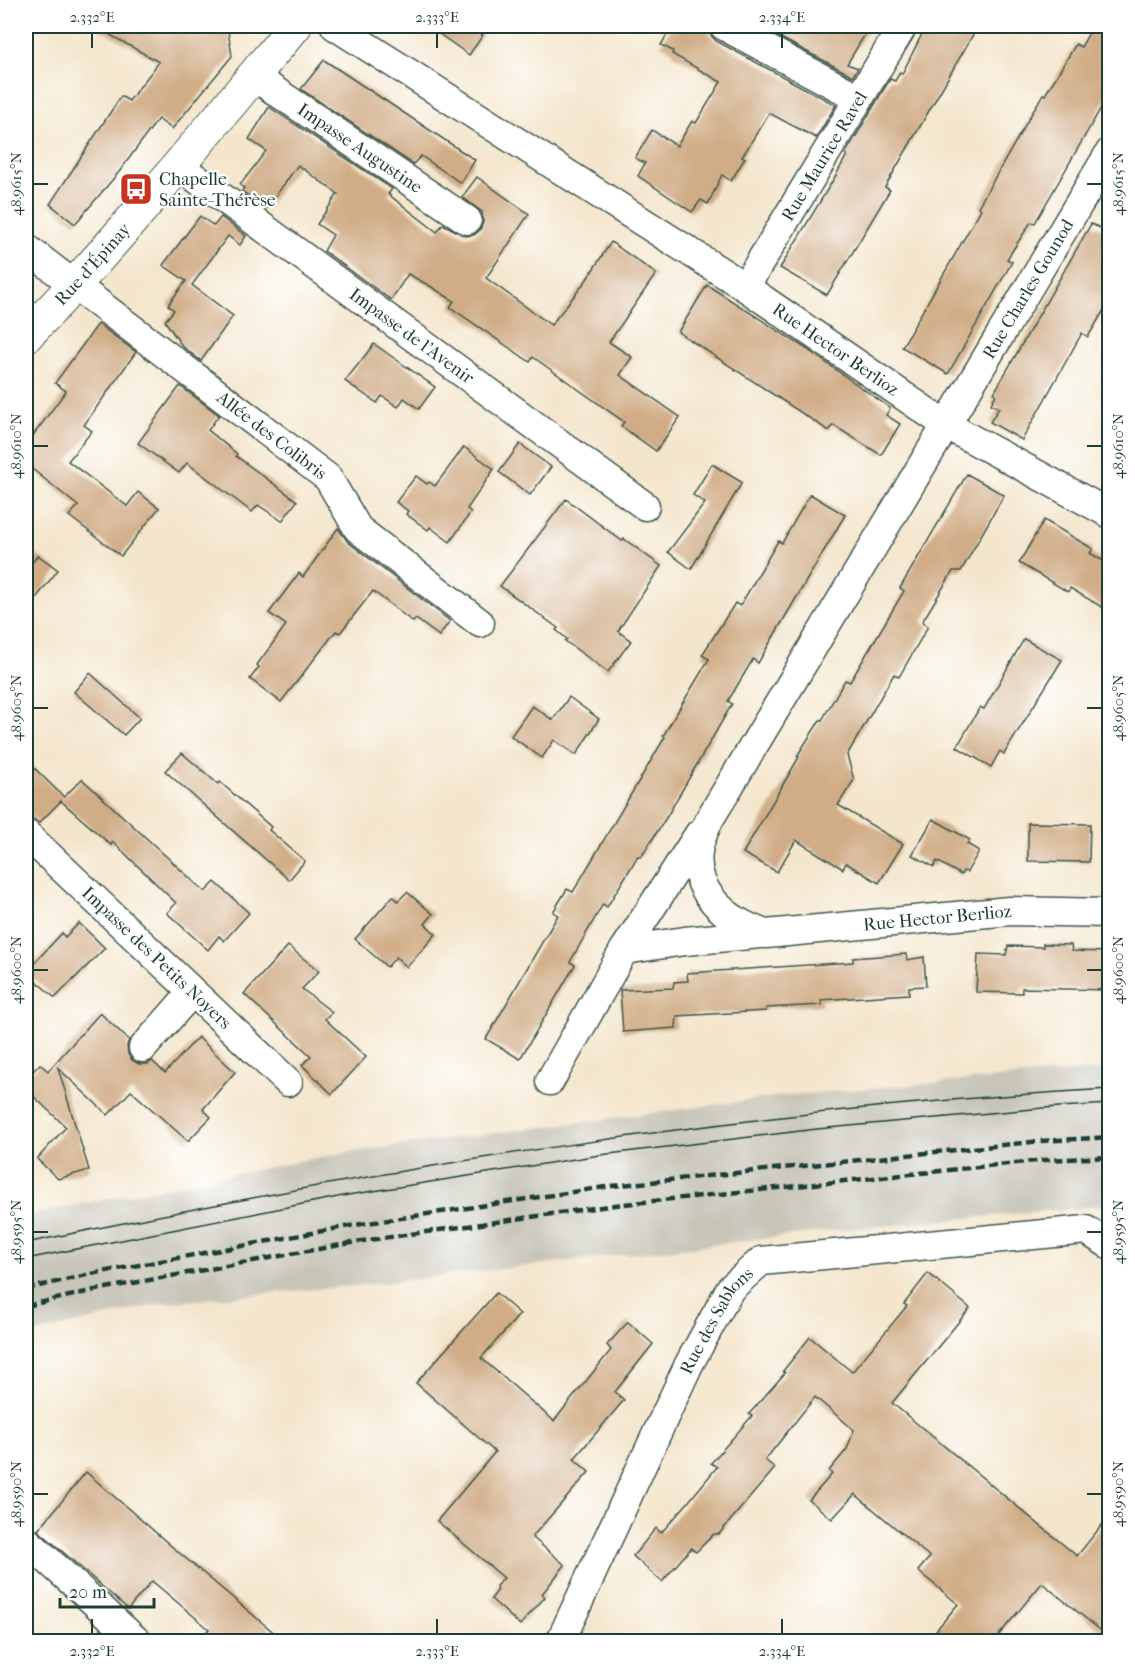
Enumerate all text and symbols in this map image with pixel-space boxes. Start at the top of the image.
text: 2.332°E [69,8,115,26]
text: 2.333°E [415,8,459,26]
text: 2.334°E [759,8,805,26]
street label: Rue Maurice Ravel [777,88,872,225]
street label: Impasse Augustine [293,99,426,198]
text: 48.9615°N [7,152,25,216]
text: 48.9615°N [1109,152,1127,216]
place label: Chapelle Sainte-Thérèse [159,169,276,211]
bus stop icon: Chapelle Sainte-Thérèse [118,171,154,207]
street label: Rue Charles Gounod [978,215,1079,363]
street label: Rue d'Épinay [51,218,136,310]
street label: Impasse de l'Avenir [345,284,478,389]
street label: Rue Hector Berlioz [768,299,903,400]
street label: Allée des Colibris [212,386,331,484]
text: 48.9610°N [7,413,25,479]
text: 48.9610°N [1109,413,1127,479]
text: 48.9605°N [7,674,25,741]
text: 48.9605°N [1109,674,1127,741]
street label: Impasse des Petits Noyers [77,883,236,1034]
street label: Rue Hector Berlioz [862,901,1013,936]
text: 48.9600°N [7,935,25,1004]
text: 48.9600°N [1109,935,1127,1004]
text: 48.9595°N [7,1199,25,1264]
text: 48.9595°N [1109,1199,1127,1264]
street label: Rue des Sablons [676,1263,758,1378]
text: 48.9590°N [7,1460,25,1527]
text: 48.9590°N [1109,1460,1127,1527]
scale bar [60,1571,154,1609]
text: 20 m [69,1582,107,1603]
text: 2.332°E [69,1642,115,1660]
text: 2.333°E [415,1642,459,1660]
text: 2.334°E [759,1642,805,1660]

